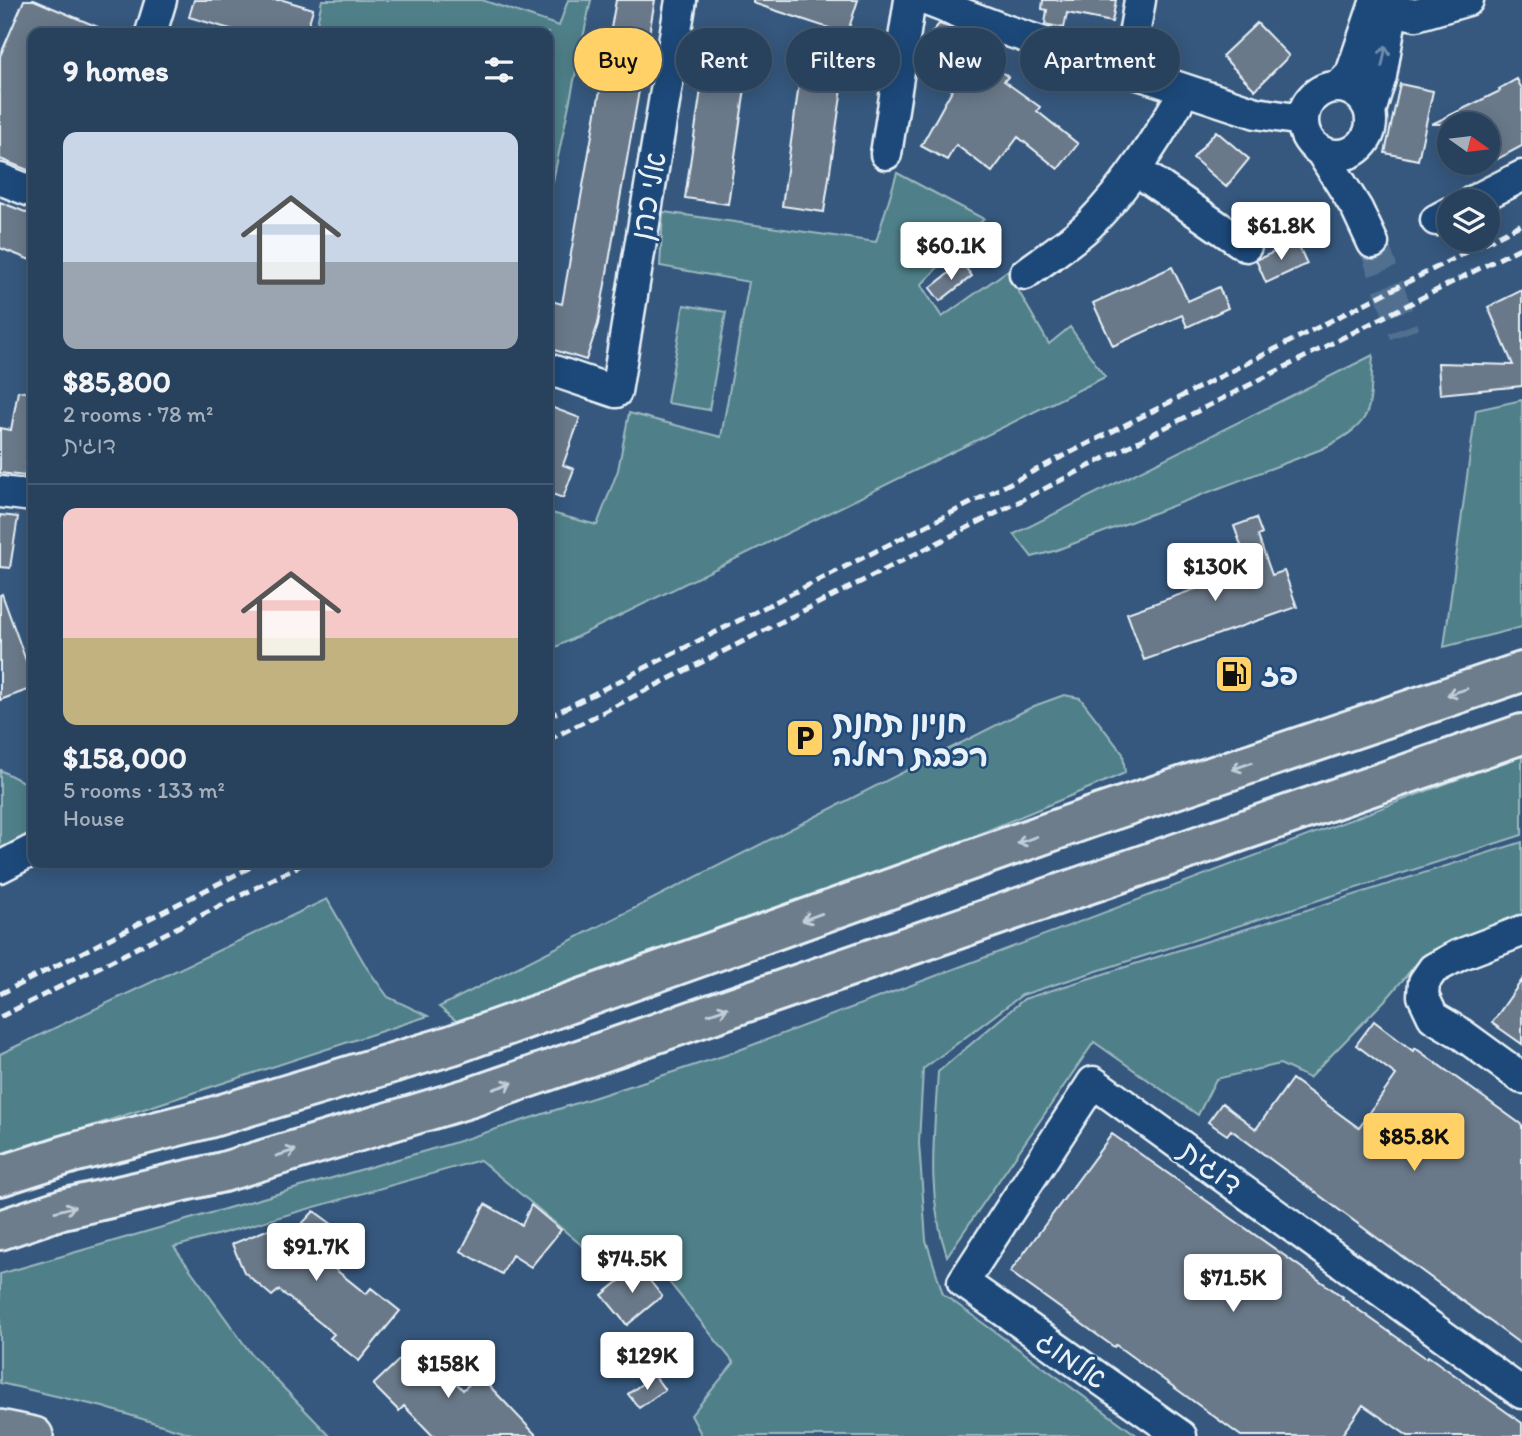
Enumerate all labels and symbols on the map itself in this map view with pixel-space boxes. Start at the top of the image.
one-way arrow [1378,45,1392,68]
north arrow [1437,112,1500,175]
street label: אלי כהן [622,149,674,243]
pin: $61.8K [1224,202,1338,262]
pin: $60.1K [894,222,1008,282]
pin: $130K [1166,544,1264,603]
fuel station icon: פז [1213,653,1255,695]
place label: פז [1261,656,1298,693]
one-way arrow [1446,687,1468,700]
place label: חניון תחנת רכבת רמלה [832,703,988,774]
parking icon: חניון תחנת רכבת רמלה [784,717,826,759]
one-way arrow [1231,761,1253,773]
one-way arrow [1016,835,1038,847]
one-way arrow [802,912,824,924]
one-way arrow [706,1004,728,1016]
one-way arrow [491,1079,513,1091]
pin: $85.8K [1357,1114,1471,1173]
street label: דוגית [1171,1131,1250,1202]
one-way arrow [274,1146,296,1159]
one-way arrow [53,1202,76,1215]
pin: $91.7K [259,1224,373,1283]
pin: $74.5K [575,1236,689,1295]
pin: $71.5K [1176,1254,1290,1314]
street label: אלמוג [1029,1321,1115,1397]
pin: $129K [598,1332,696,1392]
pin: $158K [399,1340,497,1400]

